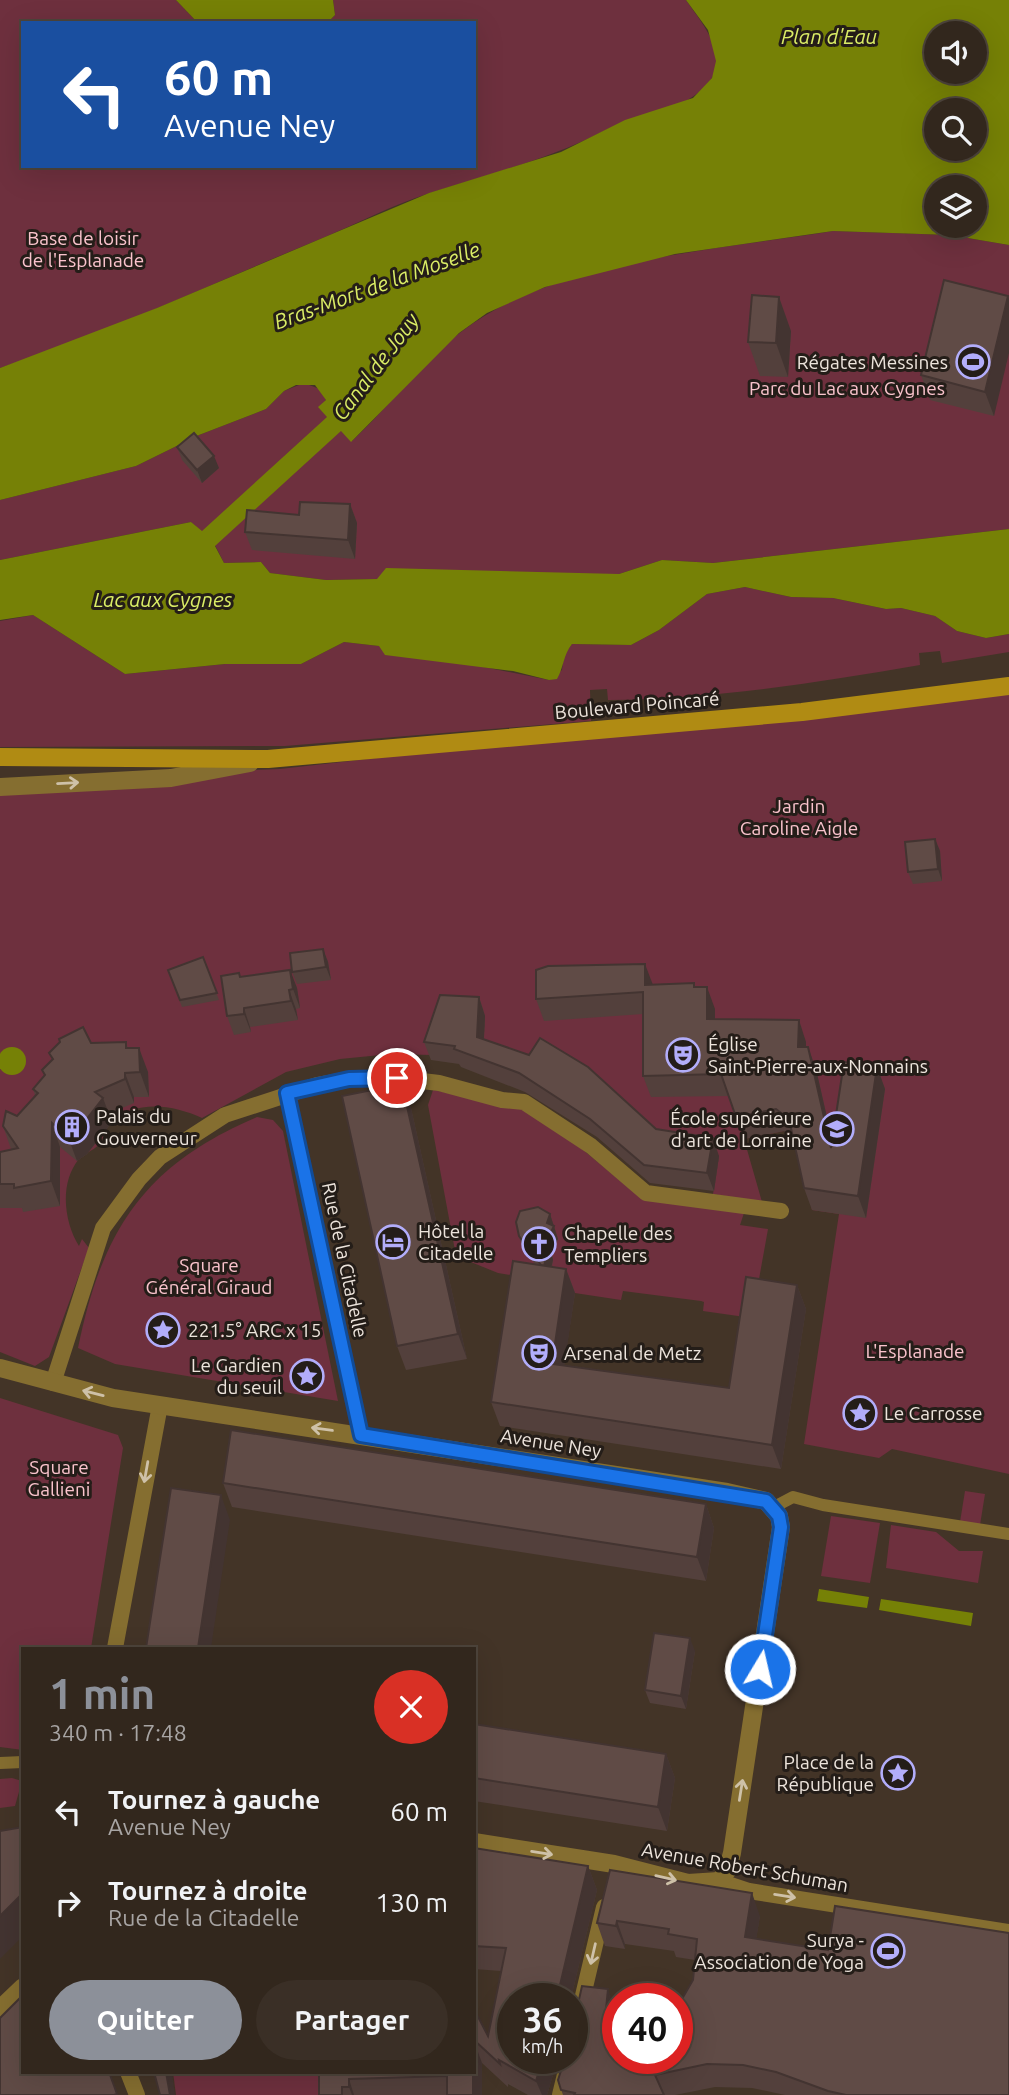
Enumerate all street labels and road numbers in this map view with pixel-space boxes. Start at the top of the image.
street label: Boulevard Poincaré [554,687,720,723]
street label: Rue de la Citadelle [318,1180,372,1340]
street label: Avenue Ney [499,1424,603,1462]
street label: Avenue Robert Schuman [640,1838,850,1896]

